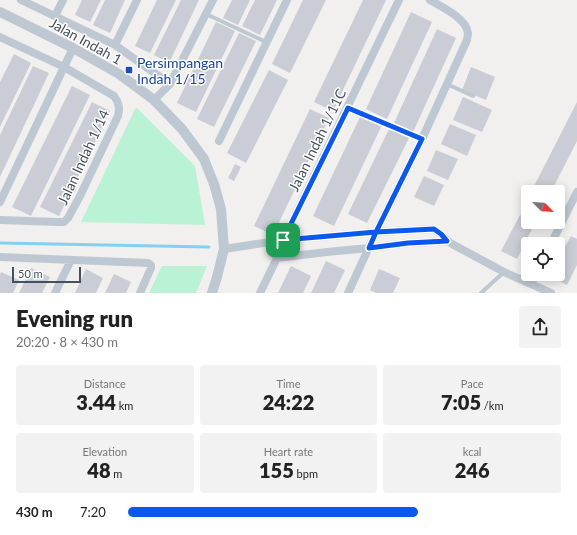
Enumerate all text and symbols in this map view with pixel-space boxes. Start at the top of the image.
street label: Jalan Indah 1 [47,14,125,68]
place label: Persimpangan Indah 1/15 [137,54,223,87]
marker: Persimpangan Indah 1/15 [124,65,134,75]
street label: Jalan Indah 1/11C [285,85,349,194]
street label: Jalan Indah 1/14 [54,107,112,207]
north arrow [521,185,565,229]
map controls [521,185,565,281]
pin [266,223,300,257]
icon: arrive [272,229,294,251]
button: locate [521,237,565,281]
scale bar [12,265,81,284]
text: 50 m [18,267,43,280]
text: Evening run [16,305,133,332]
button: share [519,306,561,348]
text: 20:20 · 8 × 430 m [16,334,118,350]
text: Distance [84,377,126,390]
text: Time [277,377,300,390]
text: Pace [461,377,484,390]
text: 3.44 [76,390,116,414]
text: 24:22 [263,390,314,414]
text: 7:05 [441,390,481,414]
text: km [116,399,133,412]
text: /km [481,399,503,412]
text: Elevation [82,445,127,458]
text: Heart rate [264,445,313,458]
text: kcal [463,445,481,458]
text: 48 [87,458,110,482]
text: 155 [259,458,294,482]
text: 246 [455,458,490,482]
text: m [110,467,122,480]
text: bpm [294,467,318,480]
text: 430 m [16,504,53,520]
text: 7:20 [80,504,106,520]

